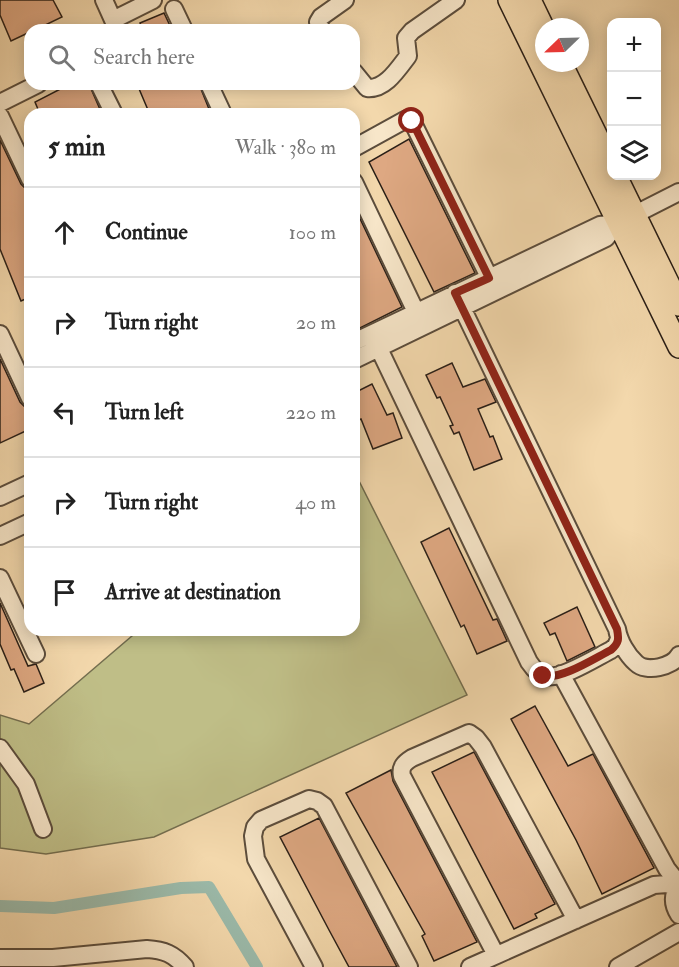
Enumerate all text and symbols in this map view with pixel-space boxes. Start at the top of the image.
north arrow [535,18,589,72]
map controls [607,18,661,180]
button: + [607,18,661,72]
search box [24,24,360,90]
icon: search [45,41,78,74]
text: Search here [93,43,195,71]
button: − [607,72,661,126]
route start [398,107,424,133]
button: layers [607,126,661,180]
text: 5 min [48,131,105,163]
text: Walk · 380 m [235,135,336,160]
icon: ahead [48,216,81,249]
text: Continue [105,218,188,246]
text: 100 m [289,220,336,245]
icon: right [48,306,81,339]
text: Turn right [105,308,198,336]
text: 20 m [296,310,336,335]
icon: left [48,396,81,429]
text: Turn left [105,398,184,426]
text: 220 m [286,400,336,425]
icon: right [48,486,81,519]
text: Turn right [105,488,198,516]
text: 40 m [295,490,336,515]
icon: arrive [48,576,81,609]
text: Arrive at destination [105,578,281,606]
route end [529,662,555,688]

